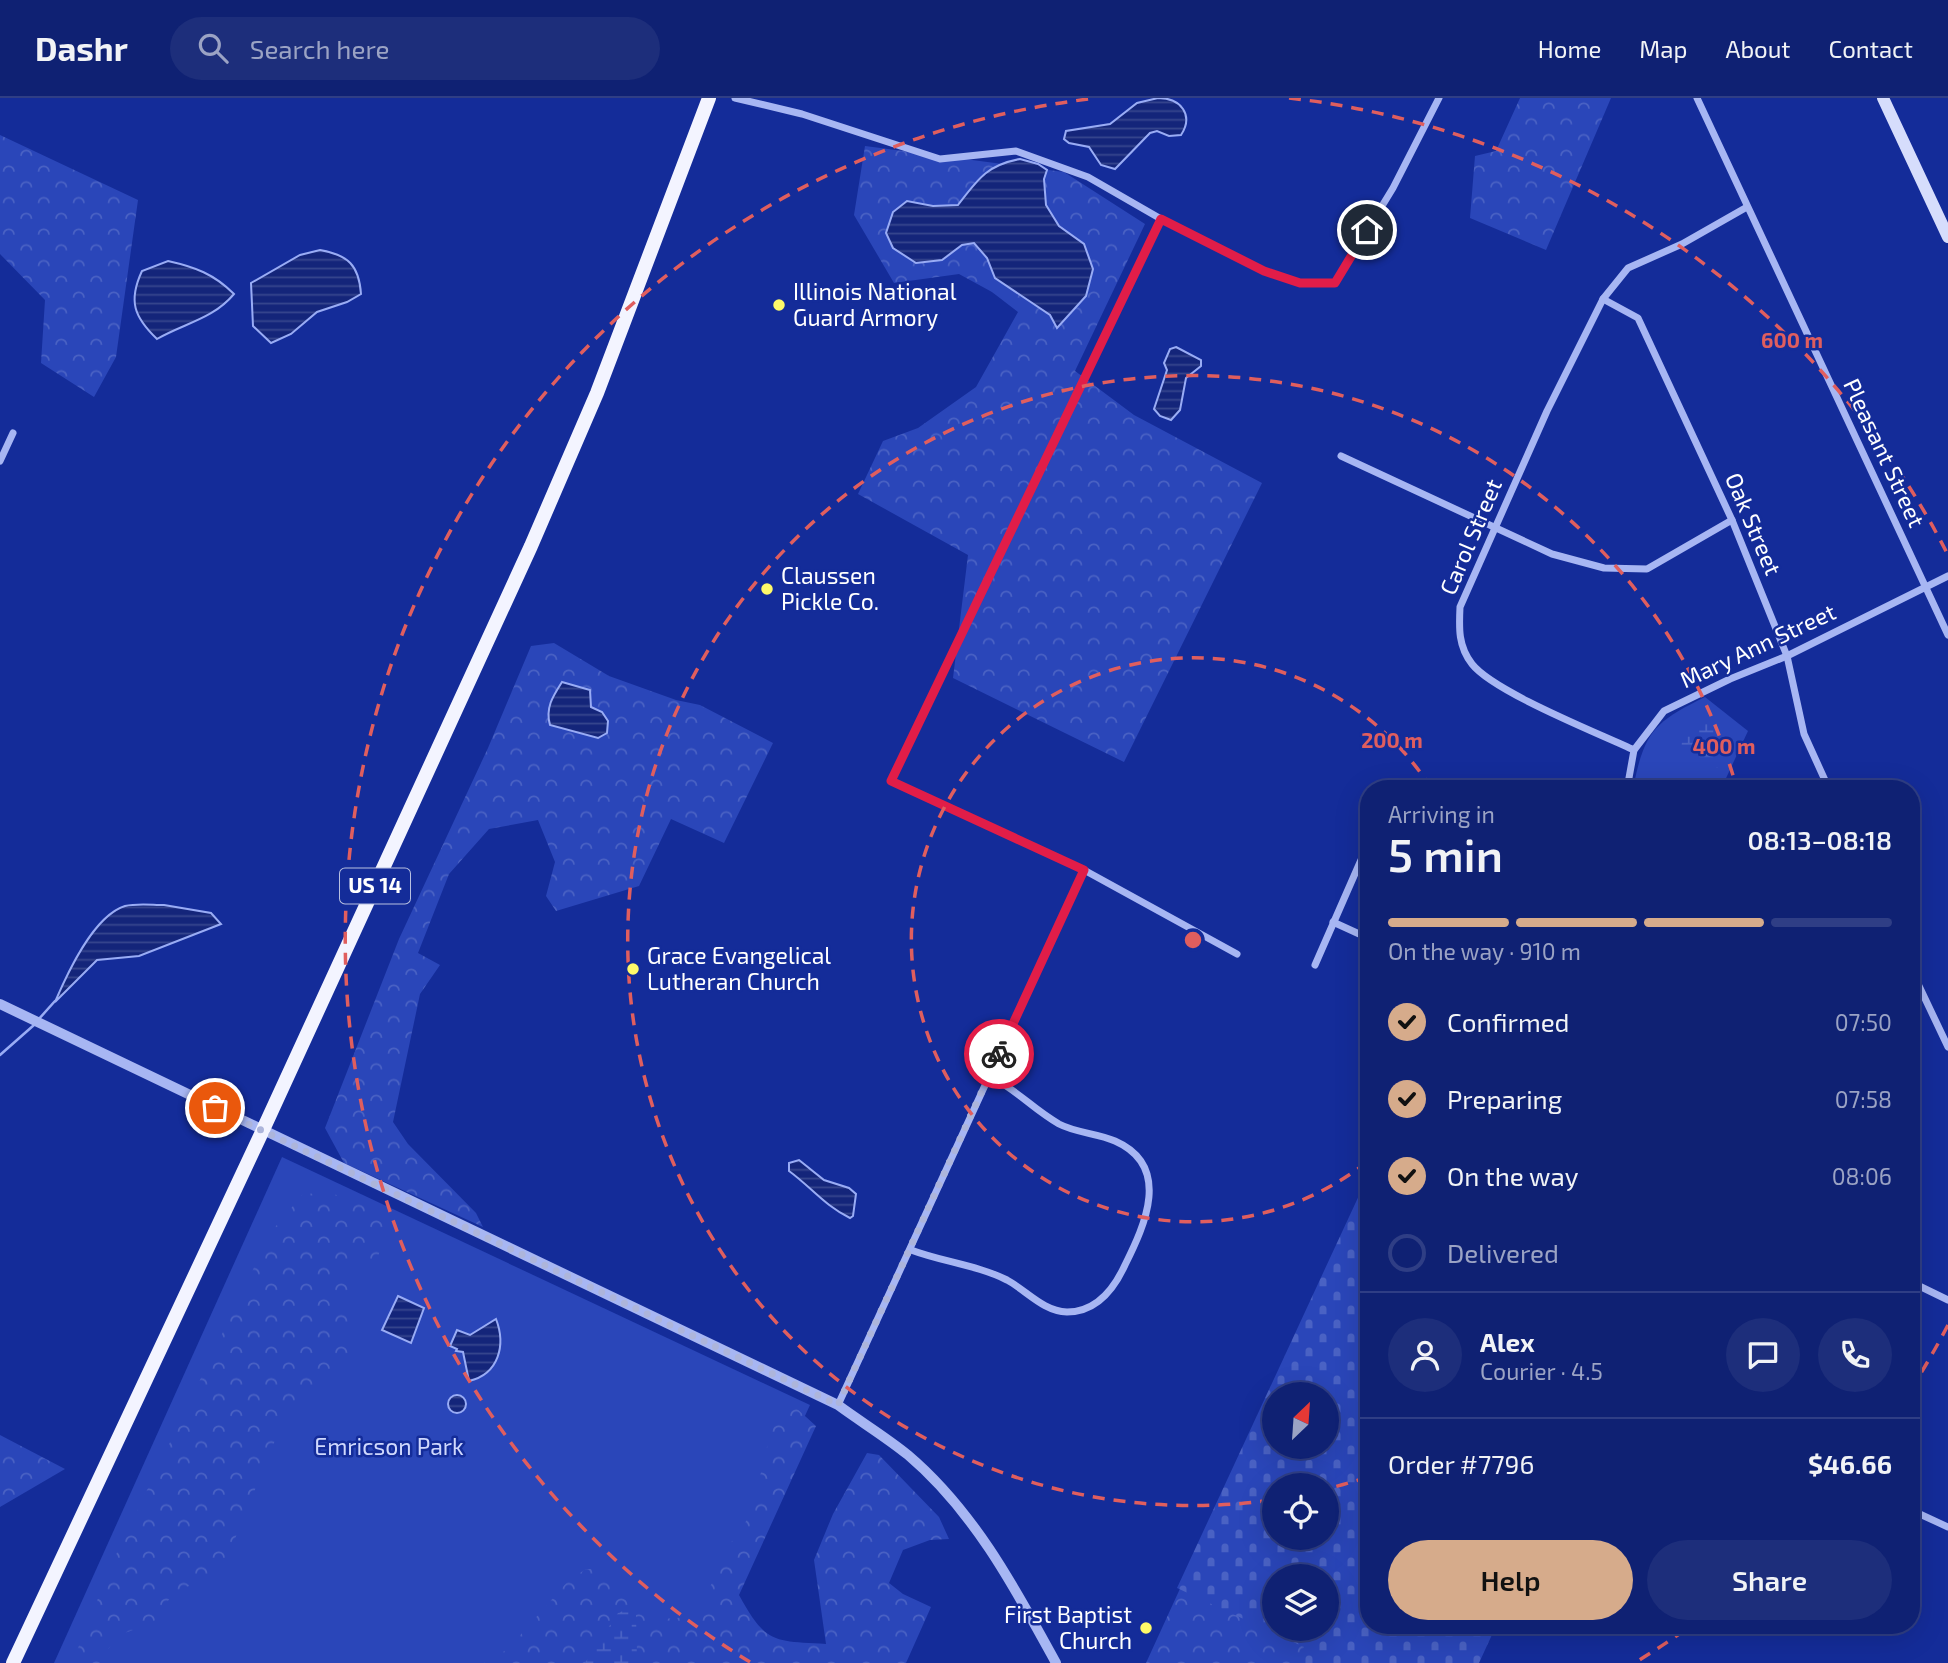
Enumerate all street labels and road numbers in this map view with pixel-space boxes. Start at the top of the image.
street label: Pleasant Street [1838,374,1932,532]
street label: Oak Street [1720,468,1788,579]
street label: Carol Street [1433,474,1507,599]
street label: Mary Ann Street [1675,597,1840,693]
road number: US 14 [340,868,410,904]

